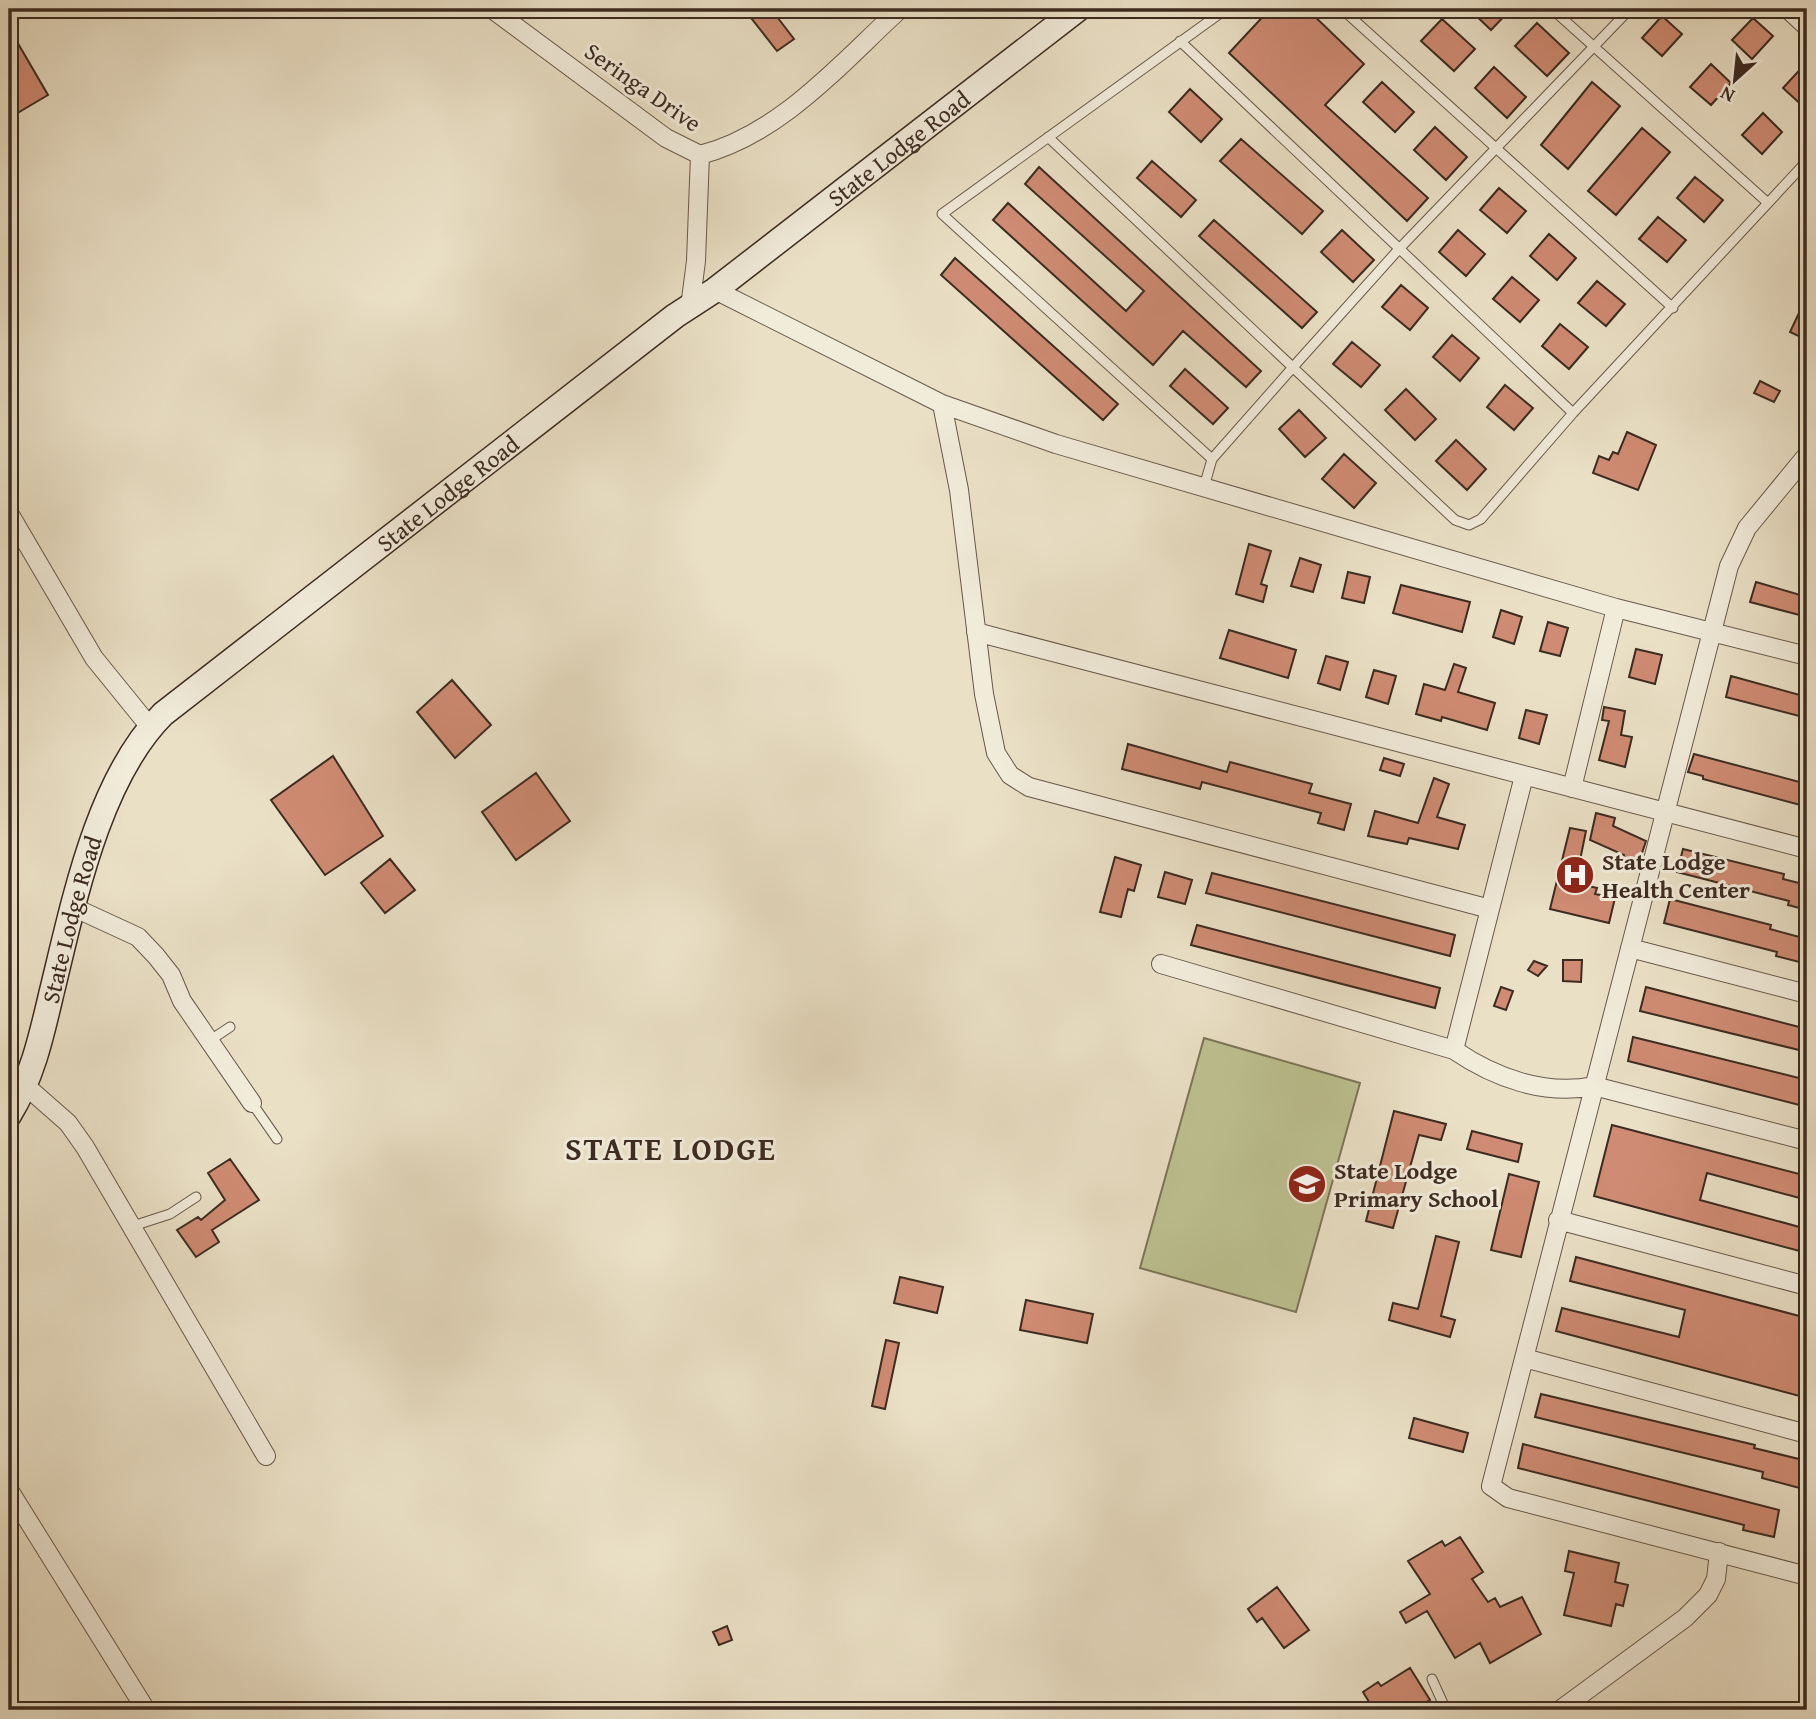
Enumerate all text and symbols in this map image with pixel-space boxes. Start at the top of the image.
street label: Seringa Drive [577,34,709,140]
north arrow [1700,46,1770,116]
text: N [1715,80,1739,111]
street label: State Lodge Road [820,81,977,215]
street label: State Lodge Road [369,426,526,560]
street label: State Lodge Road [32,831,110,1007]
place label: State Lodge Health Center [1602,844,1750,907]
hospital icon: State Lodge Health Center [1554,854,1596,896]
district label: STATE LODGE [565,1125,777,1172]
place label: State Lodge Primary School [1334,1153,1499,1216]
school or university icon: State Lodge Primary School [1286,1163,1328,1205]

